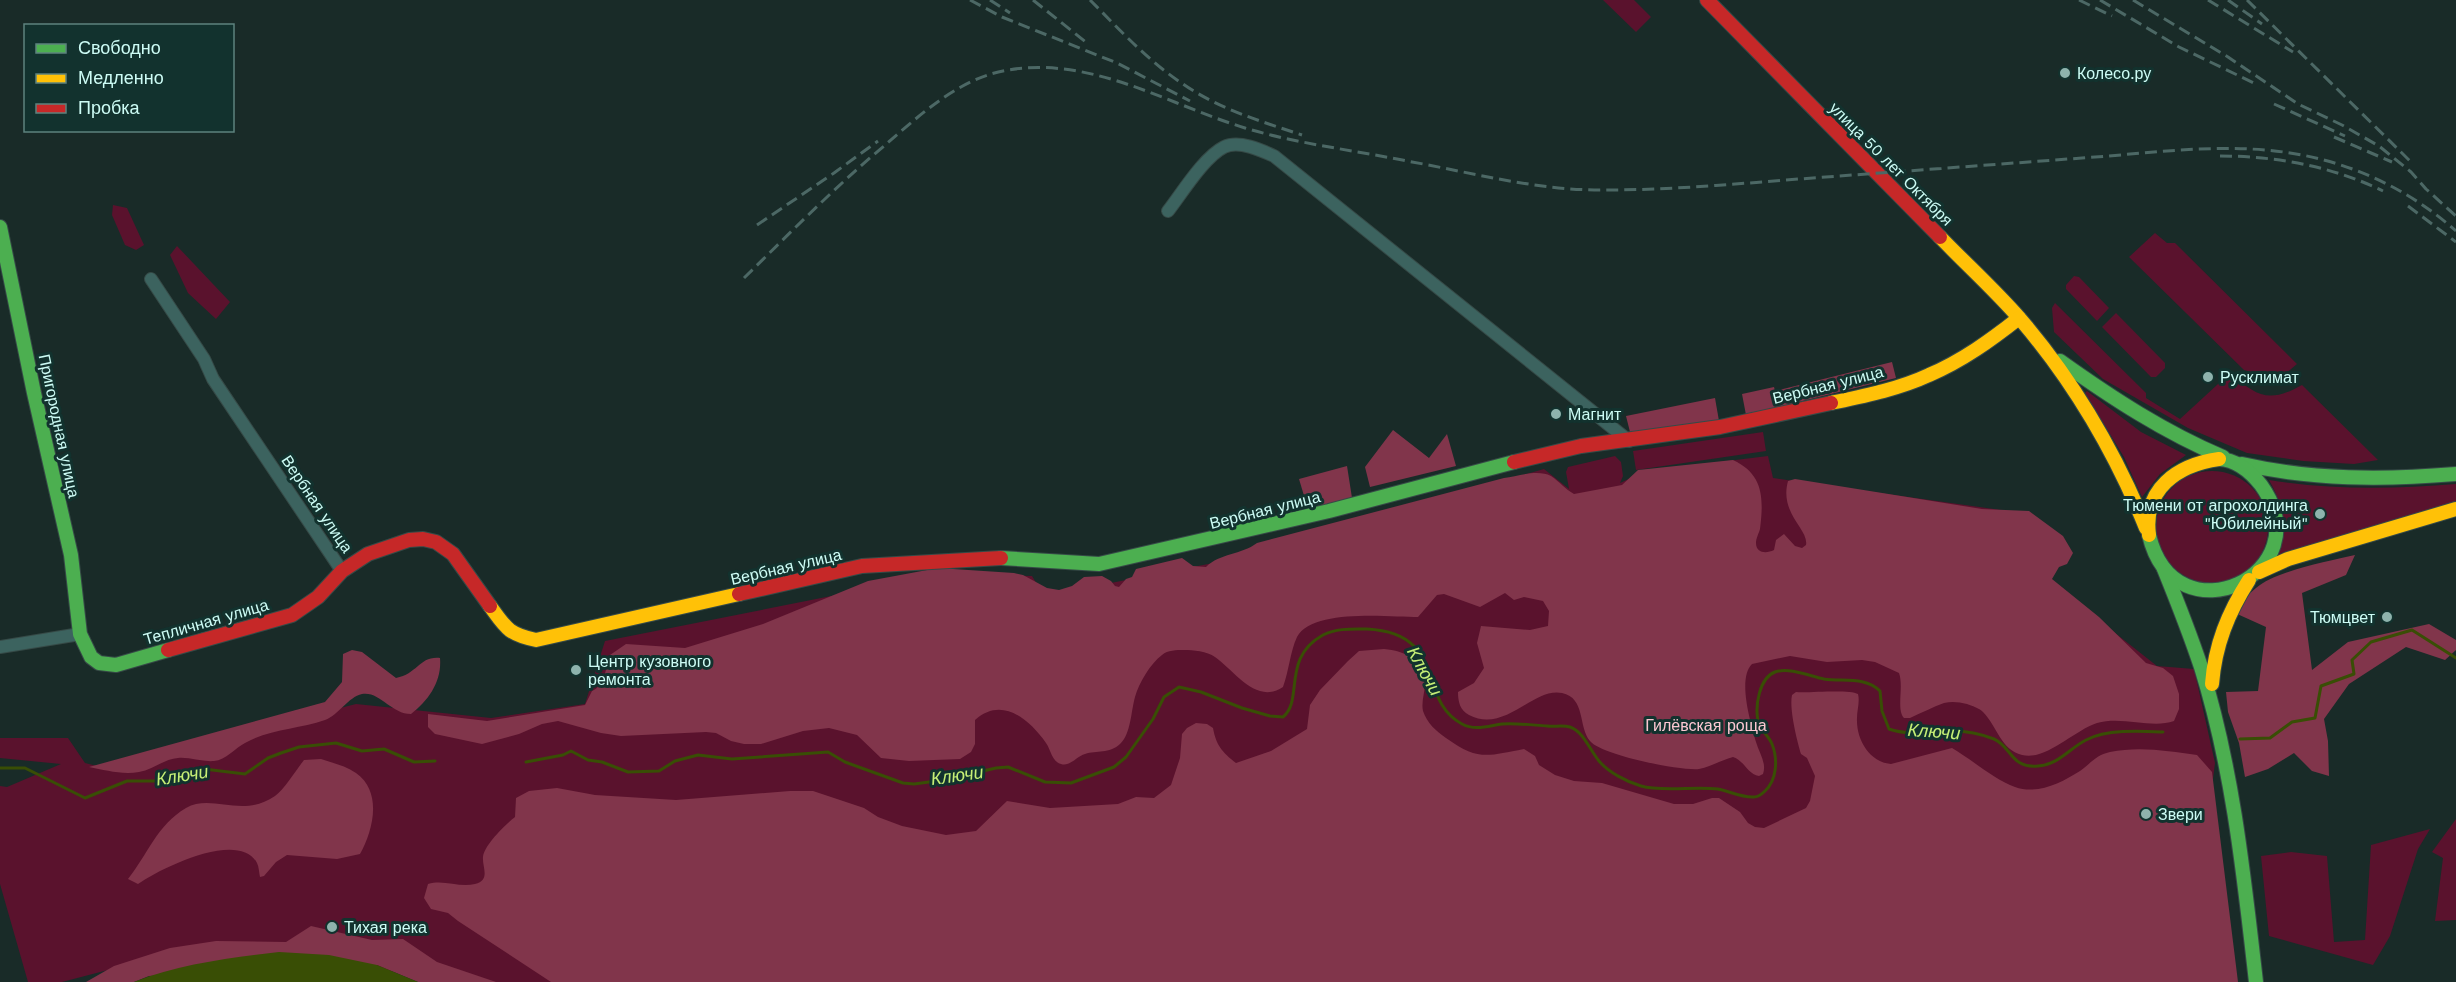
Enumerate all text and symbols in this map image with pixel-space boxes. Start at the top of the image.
legend [24,24,234,132]
text: Свободно [78,37,161,58]
place label: Колесо.ру [2077,64,2151,83]
marker: Колесо.ру [2058,66,2072,80]
text: Медленно [78,67,164,88]
text: Пробка [78,97,141,118]
street label: улица 50 лет Октября [1825,98,1957,230]
street label: Пригородная улица [34,352,84,500]
street label: Вербная улица [1771,362,1885,408]
place label: Русклимат [2220,368,2299,387]
marker: Русклимат [2201,370,2215,384]
place label: Магнит [1568,405,1622,424]
marker: Магнит [1549,407,1563,421]
street label: Вербная улица [277,452,357,556]
street label: Вербная улица [1208,487,1322,533]
place label: Тюмени от агрохолдинга "Юбилейный" [2123,496,2308,533]
marker: Тюмени от агрохолдинга "Юбилейный" [2313,507,2327,521]
street label: Вербная улица [729,545,844,589]
street label: Тепличная улица [141,595,271,649]
place label: Тюмцвет [2310,608,2376,627]
marker: Тюмцвет [2380,610,2394,624]
water label: Ключи [1403,643,1447,699]
place label: Центр кузовного ремонта [588,652,711,689]
marker: Центр кузовного ремонта [569,663,583,677]
park label: Гилёвская роща [1645,716,1767,735]
water label: Ключи [1907,719,1961,743]
water label: Ключи [154,760,210,790]
water label: Ключи [929,761,985,789]
place label: Звери [2158,805,2203,824]
marker: Звери [2139,807,2153,821]
place label: Тихая река [344,918,427,937]
marker: Тихая река [325,920,339,934]

